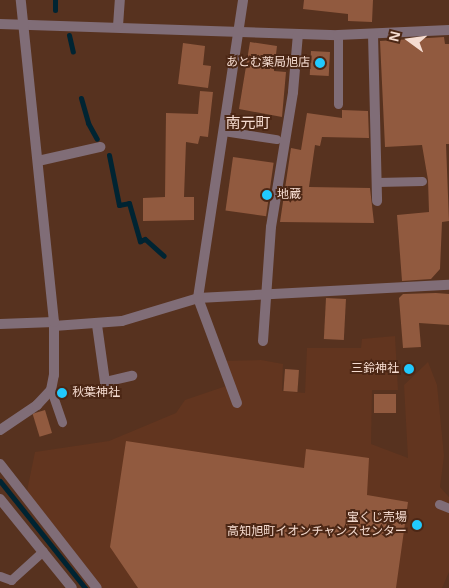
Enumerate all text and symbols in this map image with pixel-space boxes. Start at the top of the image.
north arrow [384,15,434,65]
text: N [385,30,403,43]
place label: あとむ薬局旭店 [226,56,310,70]
marker: あとむ薬局旭店 [314,57,326,69]
district label: 南元町 [226,114,270,132]
place label: 地蔵 [277,188,301,202]
marker: 地蔵 [261,189,273,201]
place label: 三鈴神社 [351,362,399,376]
marker: 三鈴神社 [403,363,415,375]
place label: 秋葉神社 [72,386,120,400]
marker: 秋葉神社 [56,387,68,399]
place label: 宝くじ売場 高知旭町イオンチャンスセンター [227,511,407,539]
marker: 宝くじ売場 高知旭町イオンチャンスセンター [411,519,423,531]

